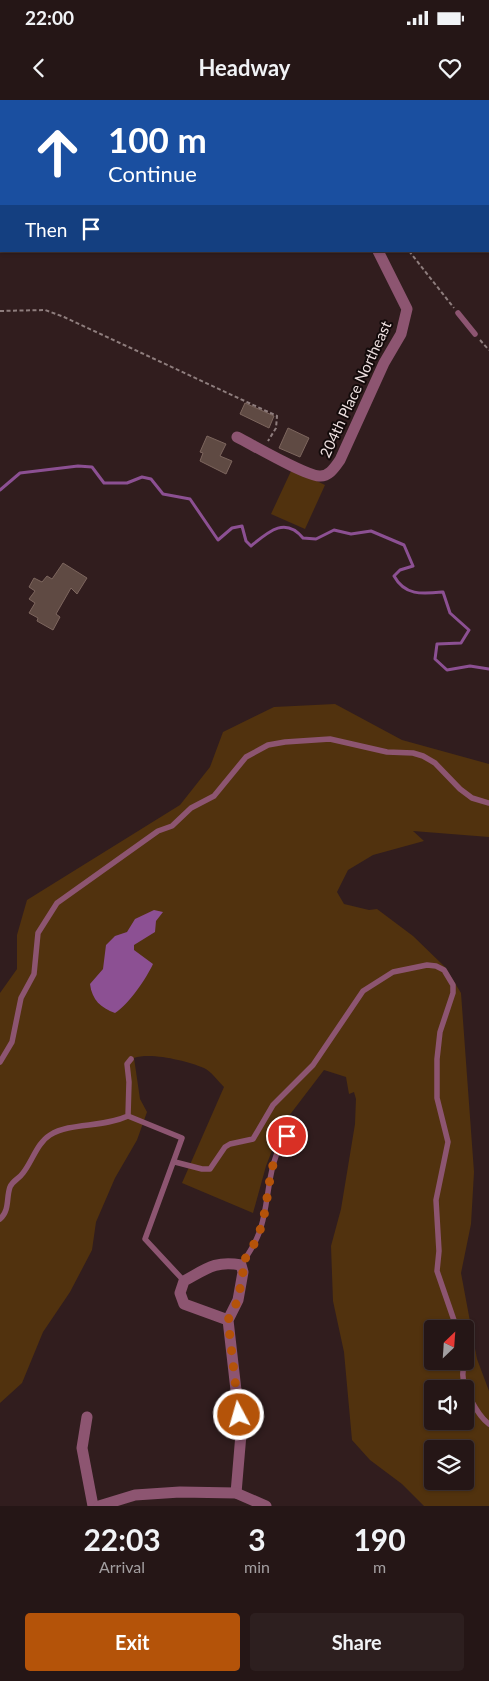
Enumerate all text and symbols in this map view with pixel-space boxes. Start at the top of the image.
text: 22:00 [25,6,74,29]
icon: back [25,54,53,82]
text: Headway [199,54,290,81]
icon: heart [436,54,464,82]
text: 100 m [108,118,207,160]
icon: ahead [25,120,90,185]
text: Continue [108,160,197,187]
icon: arrive [77,215,105,243]
text: Then [25,218,67,241]
street label: 204th Place Northeast [315,317,395,460]
pin [266,1115,308,1157]
icon: arrive [273,1122,301,1150]
north arrow [424,1320,474,1370]
map controls [424,1320,474,1490]
button: sound [424,1380,474,1430]
position arrow [212,1388,264,1440]
button: layers [424,1440,474,1490]
text: 22:03 [83,1521,161,1557]
text: 3 [248,1521,266,1557]
text: 190 [353,1521,406,1557]
text: Arrival [99,1557,145,1576]
text: min [244,1557,270,1576]
text: m [373,1557,386,1576]
button: Exit [25,1613,240,1671]
button: Share [250,1613,464,1671]

